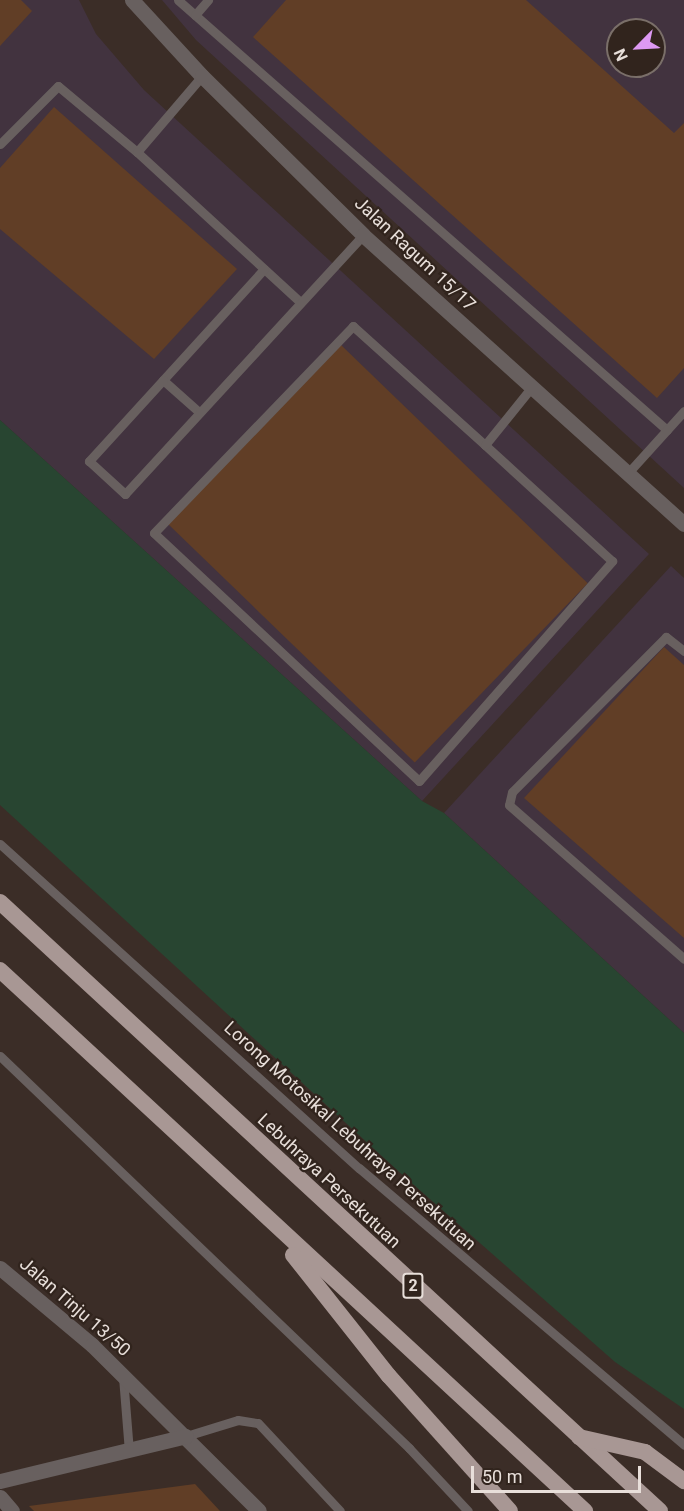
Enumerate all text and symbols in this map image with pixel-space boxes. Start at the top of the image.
north arrow [606,18,666,78]
text: N [610,46,632,64]
street label: Jalan Ragum 15/17 [350,192,480,316]
street label: Lorong Motosikal Lebuhraya Persekutuan [220,1017,480,1255]
street label: Lebuhraya Persekutuan [253,1109,405,1253]
street label: Jalan Tinju 13/50 [15,1253,135,1361]
road number: 2 [401,1273,425,1299]
scale bar [474,1454,644,1492]
text: 50 m [482,1466,522,1487]

